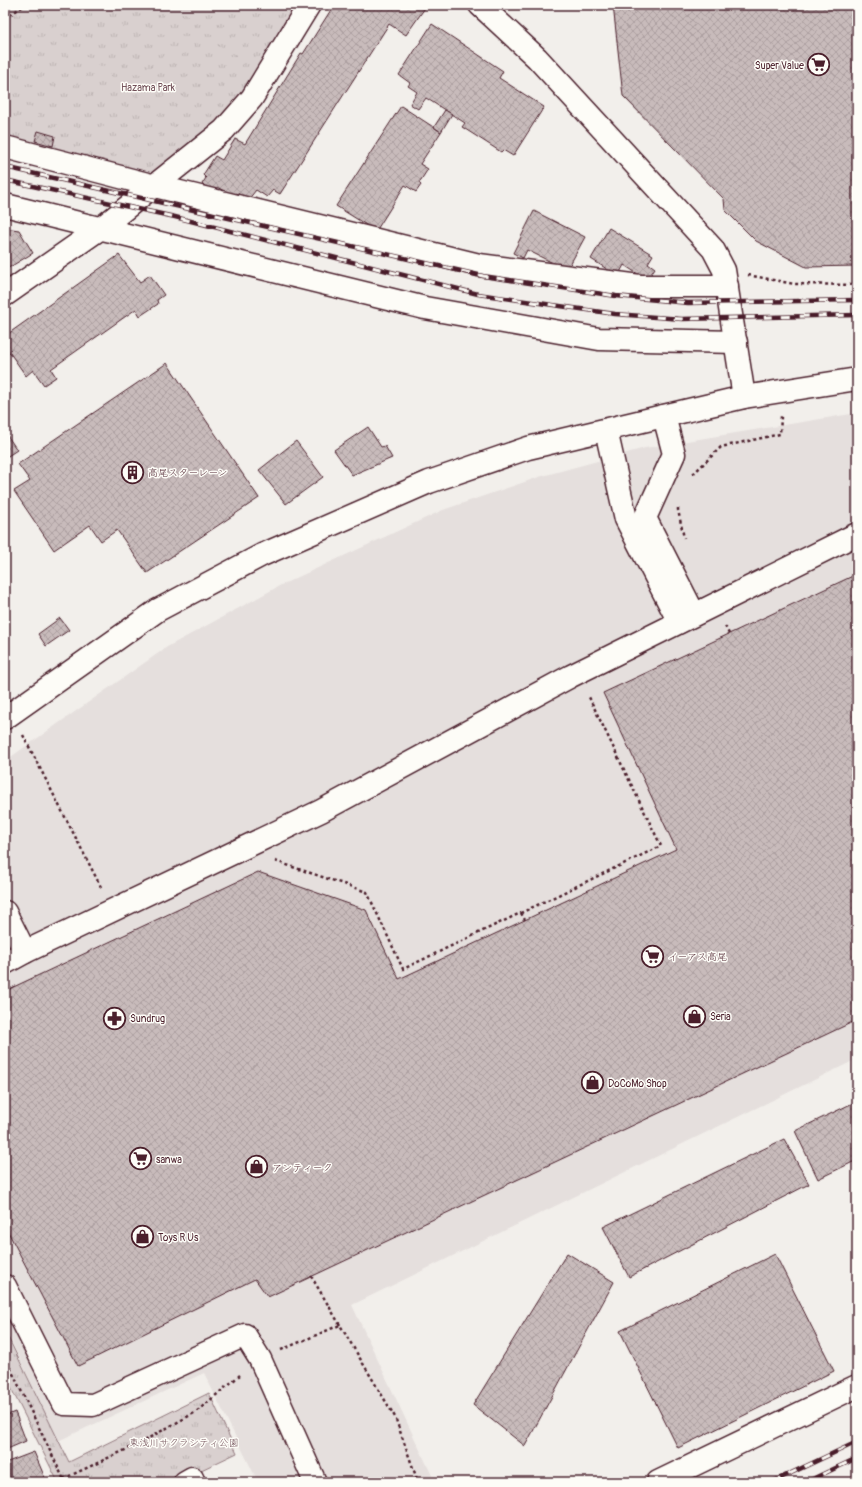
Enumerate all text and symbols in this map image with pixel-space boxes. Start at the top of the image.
supermarket icon: Super Value [806,52,832,78]
place label: Super Value [755,60,804,72]
park label: Hazama Park [121,82,176,94]
building icon: 高尾スターレーン [120,459,146,485]
place label: 高尾スターレーン [148,467,228,479]
supermarket icon: イーアス高尾 [639,943,665,969]
place label: イーアス高尾 [668,951,727,963]
shop icon: Seria [681,1003,707,1029]
pharmacy icon: Sundrug [101,1005,127,1031]
place label: Seria [710,1011,731,1023]
place label: Sundrug [130,1013,165,1025]
shop icon: DoCoMo Shop [580,1070,606,1096]
place label: DoCoMo Shop [608,1078,667,1090]
supermarket icon: sanwa [127,1146,153,1172]
place label: sanwa [156,1154,182,1166]
shop icon: アンティーク [244,1154,270,1180]
place label: アンティーク [272,1162,333,1174]
shop icon: Toys R Us [130,1224,156,1250]
place label: Toys R Us [158,1232,199,1244]
park label: 東浅川サクラシティ公園 [129,1437,239,1449]

